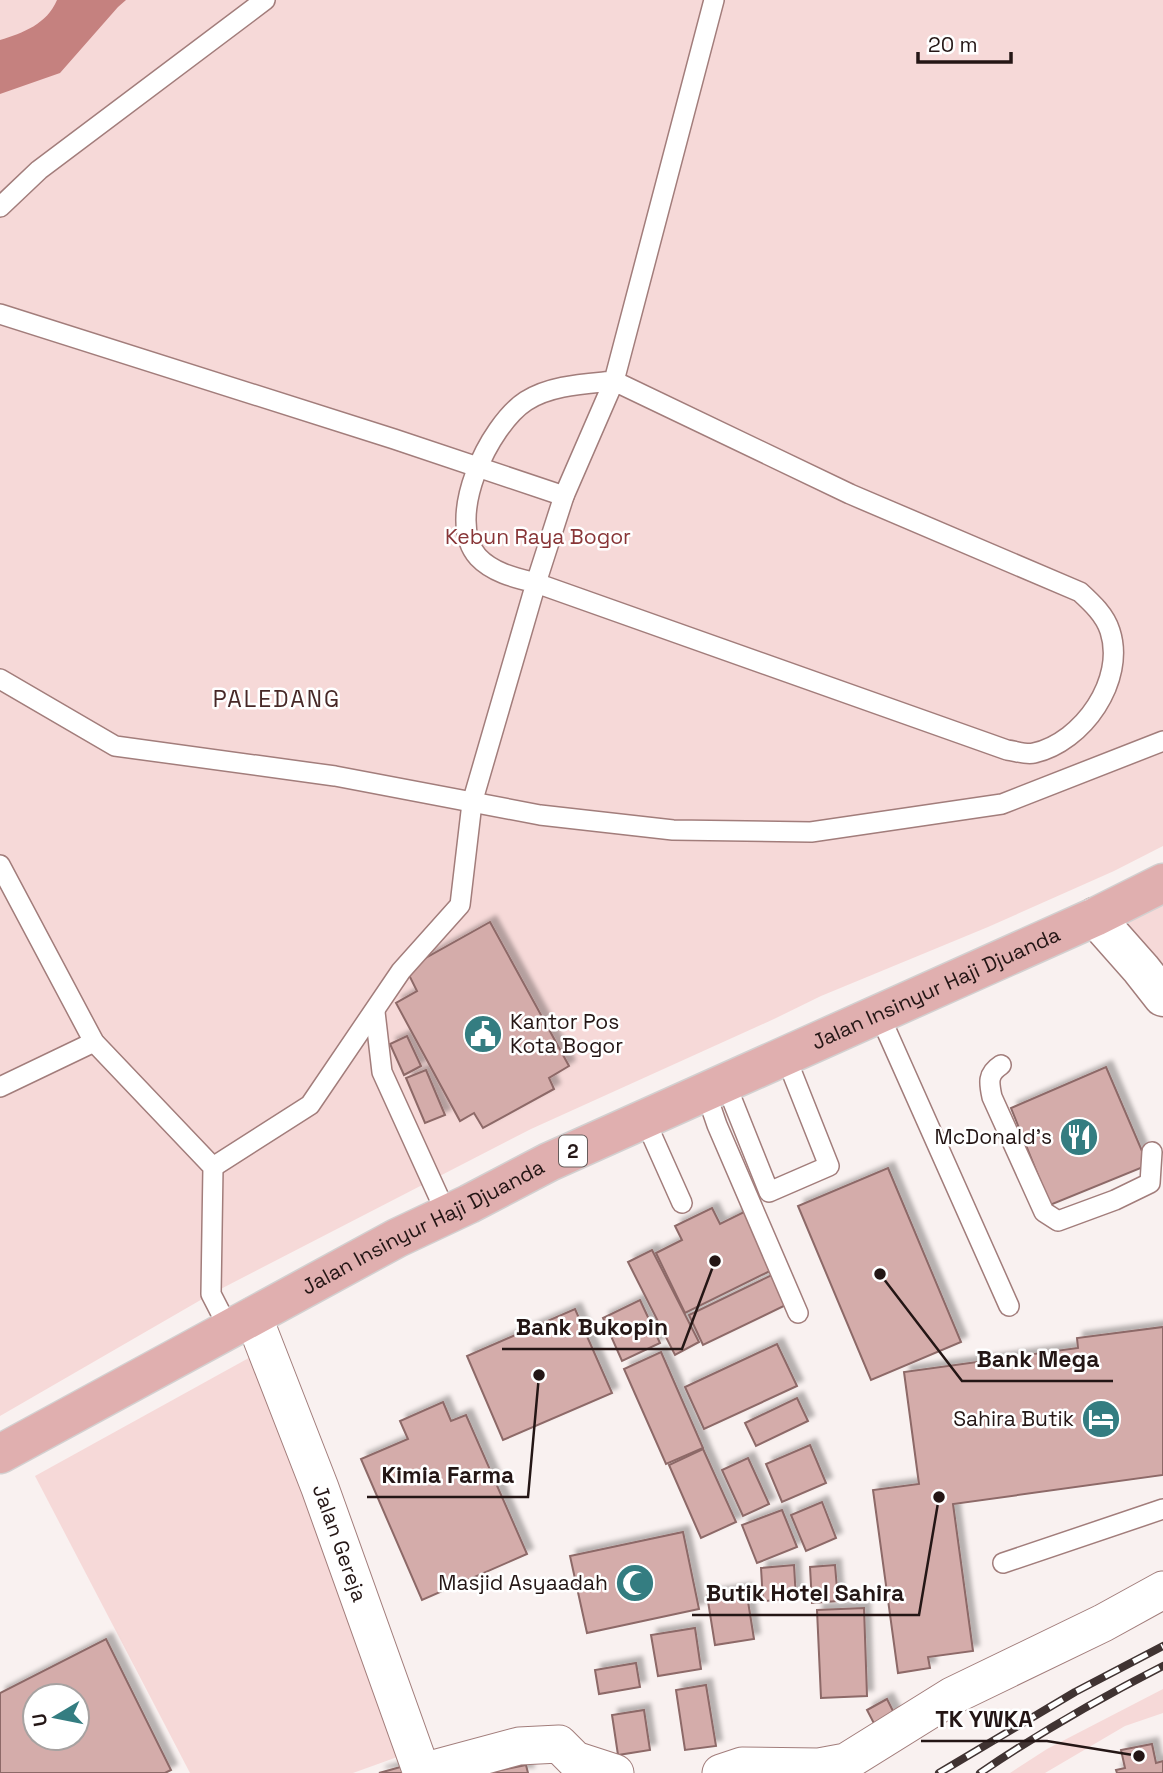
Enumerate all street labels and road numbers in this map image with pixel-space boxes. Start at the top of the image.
street label: Jalan Insinyur Haji Djuanda [807,920,1064,1055]
road number: 2 [559,1135,587,1166]
street label: Jalan Insinyur Haji Djuanda [296,1153,549,1300]
street label: Jalan Gereja [307,1480,374,1605]

